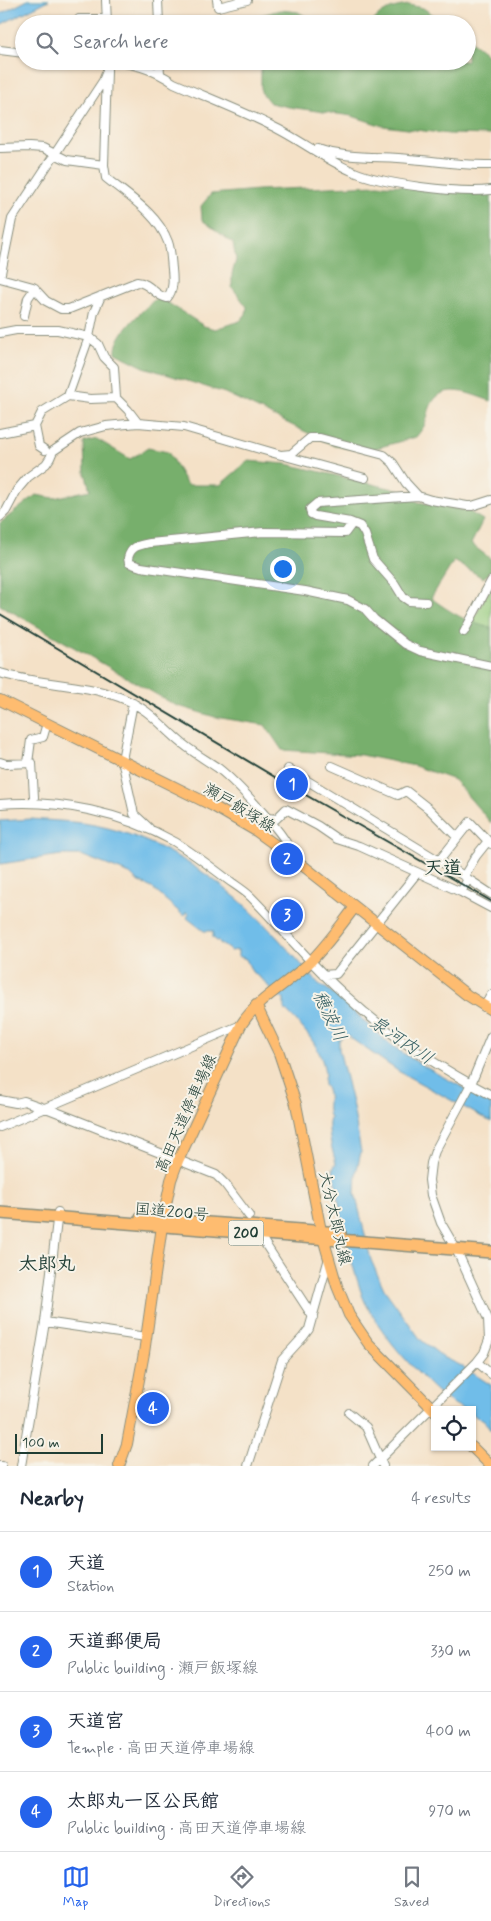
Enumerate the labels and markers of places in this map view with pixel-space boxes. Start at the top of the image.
pin: 1 [276,765,308,803]
pin: 2 [271,840,303,878]
pin: 3 [271,896,303,934]
pin: 4 [137,1389,169,1427]

